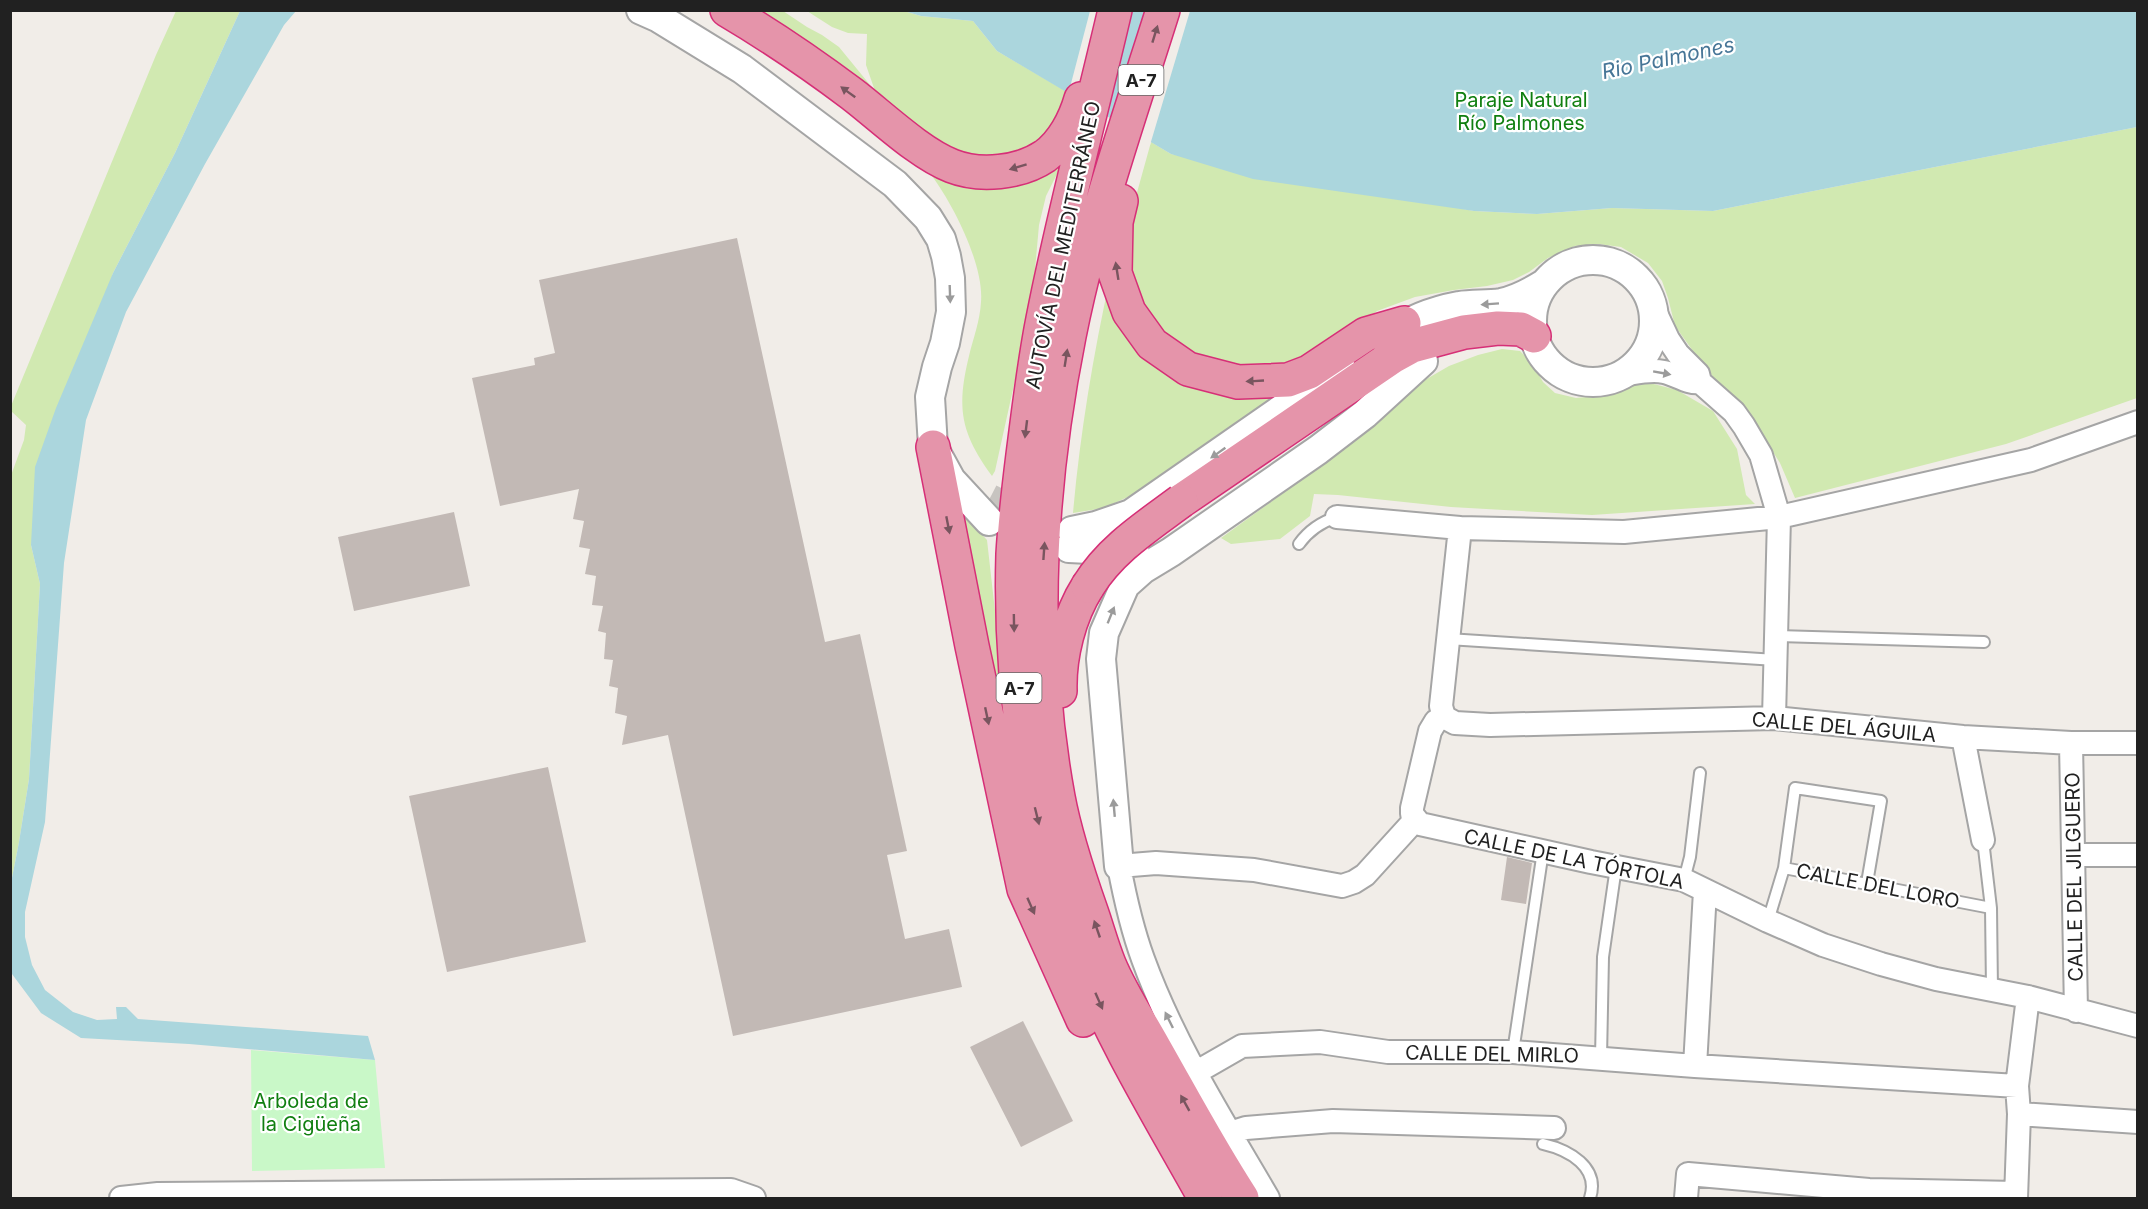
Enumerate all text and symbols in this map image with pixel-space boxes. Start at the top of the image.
one-way arrow [1151,25,1161,43]
water label: Rio Palmones [1599,32,1737,84]
road number: A-7 [1118,65,1164,95]
one-way arrow [841,86,856,98]
park label: Paraje Natural Río Palmones [1454,88,1588,135]
street label: AUTOVÍA DEL MEDITERRÁNEO [1020,99,1105,391]
one-way arrow [1009,163,1027,172]
one-way arrow [1112,261,1121,280]
one-way arrow [945,285,955,304]
one-way arrow [1480,299,1499,308]
one-way arrow [1061,348,1070,367]
one-way arrow [1652,369,1671,378]
one-way arrow [1246,377,1265,386]
one-way arrow [1022,419,1031,438]
one-way arrow [1211,447,1227,459]
one-way arrow [944,516,953,535]
one-way arrow [1039,542,1048,561]
one-way arrow [1107,606,1117,624]
one-way arrow [1009,613,1019,632]
road number: A-7 [996,673,1042,703]
street label: CALLE DEL ÁGUILA [1751,706,1938,747]
one-way arrow [983,707,992,726]
street label: CALLE DEL JILGUERO [2060,772,2088,982]
one-way arrow [1109,799,1118,818]
one-way arrow [1033,807,1043,826]
street label: CALLE DE LA TÓRTOLA [1462,823,1687,894]
street label: CALLE DEL LORO [1794,858,1962,914]
one-way arrow [1026,897,1036,915]
one-way arrow [1092,920,1102,938]
one-way arrow [1094,992,1104,1010]
one-way arrow [1165,1011,1174,1028]
street label: CALLE DEL MIRLO [1405,1040,1579,1068]
park label: Arboleda de la Cigüeña [253,1089,369,1136]
one-way arrow [1180,1094,1190,1111]

